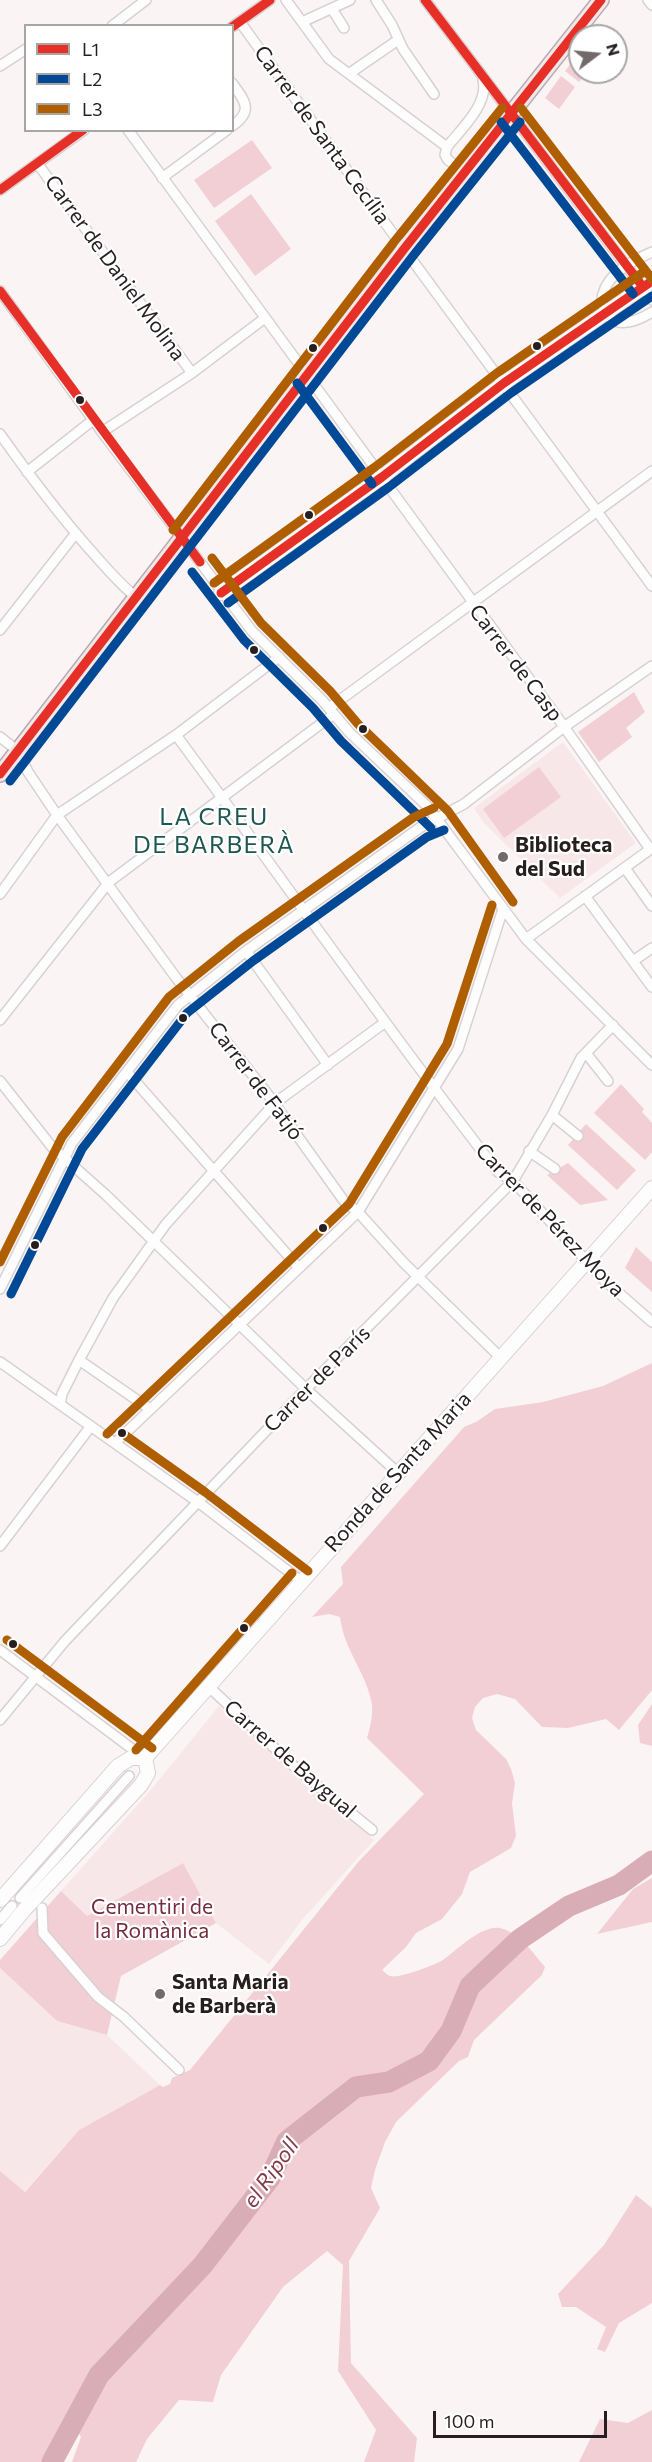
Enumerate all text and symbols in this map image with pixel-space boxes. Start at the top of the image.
legend [24,24,234,132]
north arrow [568,24,628,84]
text: L1 [82,38,99,60]
street label: Carrer de Santa Cecília [249,41,395,229]
text: N [603,41,625,58]
text: L2 [82,68,102,90]
text: L3 [82,98,103,120]
street label: Carrer de Daniel Molina [39,170,191,366]
unlabelled marker [531,340,543,352]
unlabelled marker [307,342,319,354]
unlabelled marker [74,394,86,406]
unlabelled marker [303,509,315,521]
street label: Carrer de Casp [464,600,568,726]
unlabelled marker [248,644,260,656]
unlabelled marker [357,723,369,735]
district label: LA CREU DE BARBERÀ [133,803,295,859]
place label: Biblioteca del Sud [515,832,612,882]
marker: Biblioteca del Sud [496,850,510,864]
unlabelled marker [177,1012,189,1024]
street label: Carrer de Fatjó [203,1017,309,1145]
street label: Carrer de Pérez Moya [470,1138,630,1302]
unlabelled marker [317,1222,329,1234]
unlabelled marker [29,1239,41,1251]
street label: Carrer de París [259,1321,375,1437]
street label: Ronda de Santa Maria [319,1387,477,1557]
unlabelled marker [116,1427,128,1439]
unlabelled marker [238,1622,250,1634]
unlabelled marker [7,1638,19,1650]
street label: Carrer de Baygual [219,1695,361,1823]
park label: Cementiri de la Romànica [91,1894,213,1944]
place label: Santa Maria de Barberà [172,1969,288,2019]
marker: Santa Maria de Barberà [153,1987,167,2001]
water label: el Ripoll [237,2133,305,2213]
scale bar [436,2399,610,2437]
text: 100 m [444,2410,494,2432]

